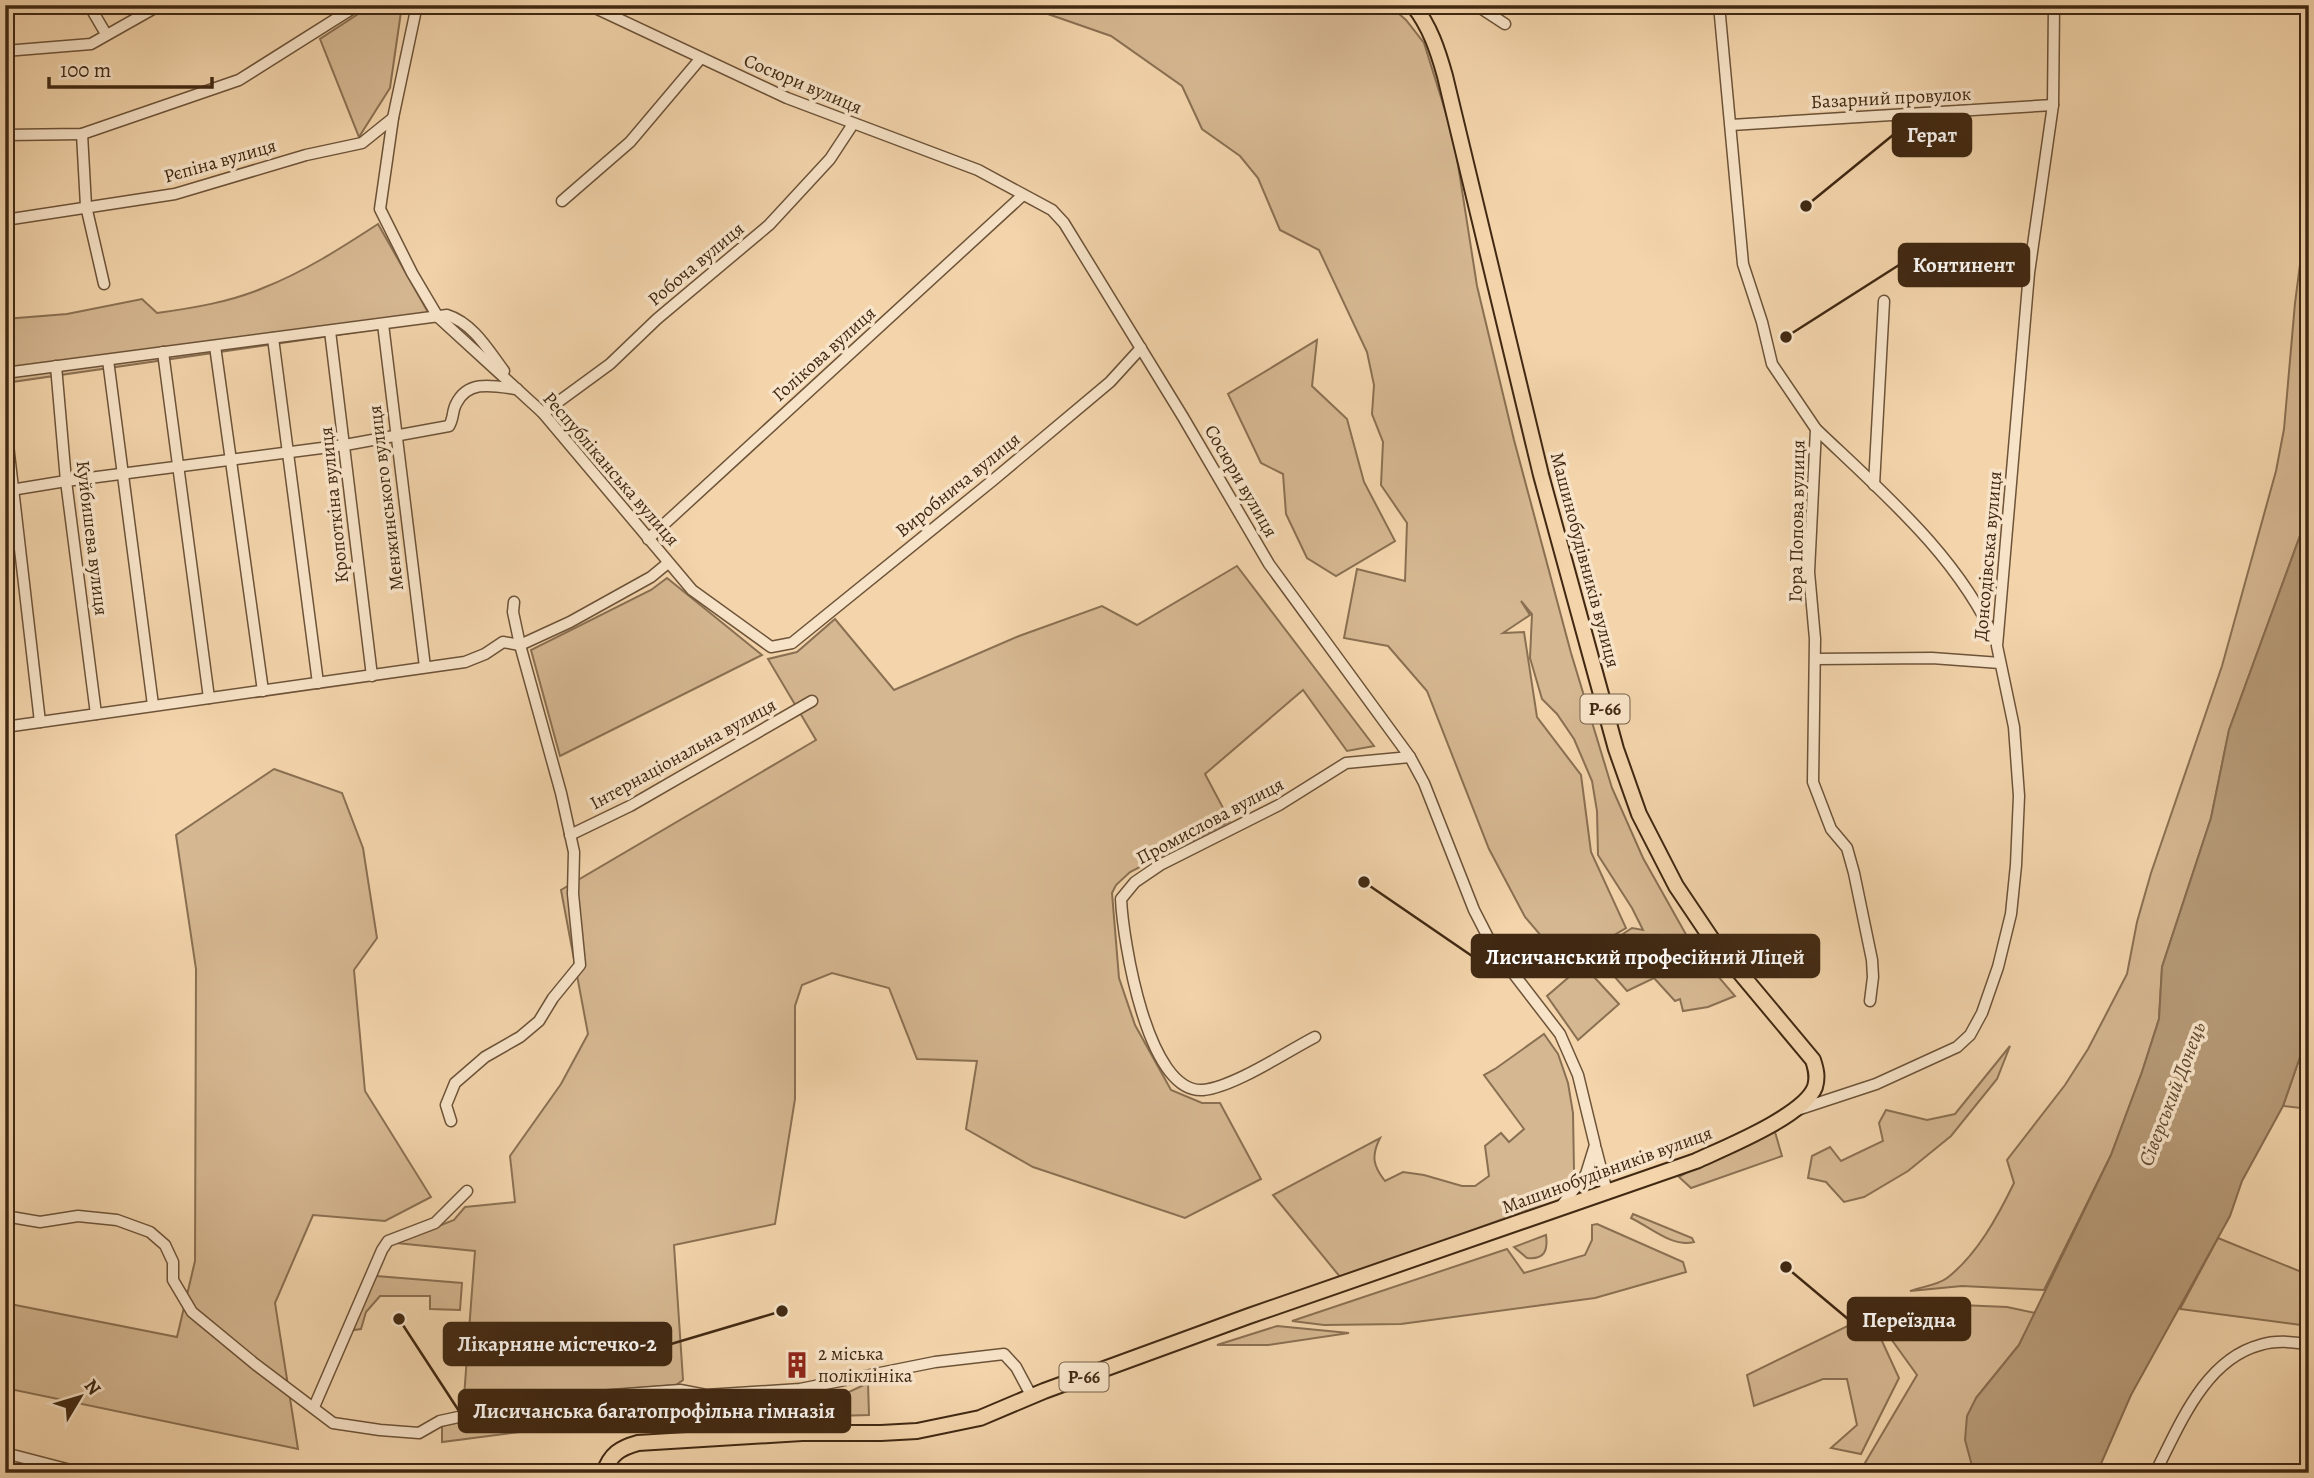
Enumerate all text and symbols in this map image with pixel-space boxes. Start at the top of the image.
scale bar [49,46,212,90]
street label: Сосюри вулиця [740,47,866,121]
text: 100 m [60,56,111,84]
street label: Базарний провулок [1810,81,1972,115]
callout: Герат [1893,114,1971,156]
text: Герат [1907,121,1958,149]
street label: Рєпіна вулиця [161,133,279,189]
street label: Робоча вулиця [642,216,750,312]
callout: Континент [1899,244,2029,286]
text: Континент [1913,251,2016,279]
street label: Голікова вулиця [767,300,881,408]
street label: Республіканська вулиця [537,386,685,552]
street label: Менжинського вулиця [362,404,410,592]
street label: Сосюри вулиця [1198,420,1284,542]
street label: Кропоткіна вулиця [313,426,355,584]
street label: Виробнича вулиця [890,427,1026,543]
street label: Гора Попова вулиця [1783,439,1811,603]
street label: Машинобудівників вулиця [1544,449,1626,671]
street label: Куйбишева вулиця [70,459,114,617]
street label: Донсодівська вулиця [1968,470,2008,642]
street label: Інтернаціональна вулиця [585,692,781,816]
road number: Р-66 [1580,694,1630,724]
street label: Промислова вулиця [1132,771,1288,871]
callout: Лисичанський професійний Ліцей [1472,935,1819,977]
text: Лисичанський професійний Ліцей [1485,943,1805,971]
water label: Сіверський Донець [2132,1018,2212,1170]
street label: Машинобудівників вулиця [1498,1120,1716,1220]
callout: Переїздна [1848,1298,1970,1340]
text: Переїздна [1862,1306,1956,1334]
callout: Лікарняне містечко-2 [444,1323,671,1365]
text: Лікарняне містечко-2 [457,1330,657,1358]
place label: 2 міська поліклініка [818,1341,913,1389]
building icon: 2 міська поліклініка [782,1350,812,1380]
north arrow [46,1362,116,1432]
road number: Р-66 [1060,1362,1108,1392]
text: N [78,1374,107,1401]
callout: Лисичанська багатопрофільна гімназія [459,1390,850,1432]
text: Лисичанська багатопрофільна гімназія [473,1397,835,1425]

